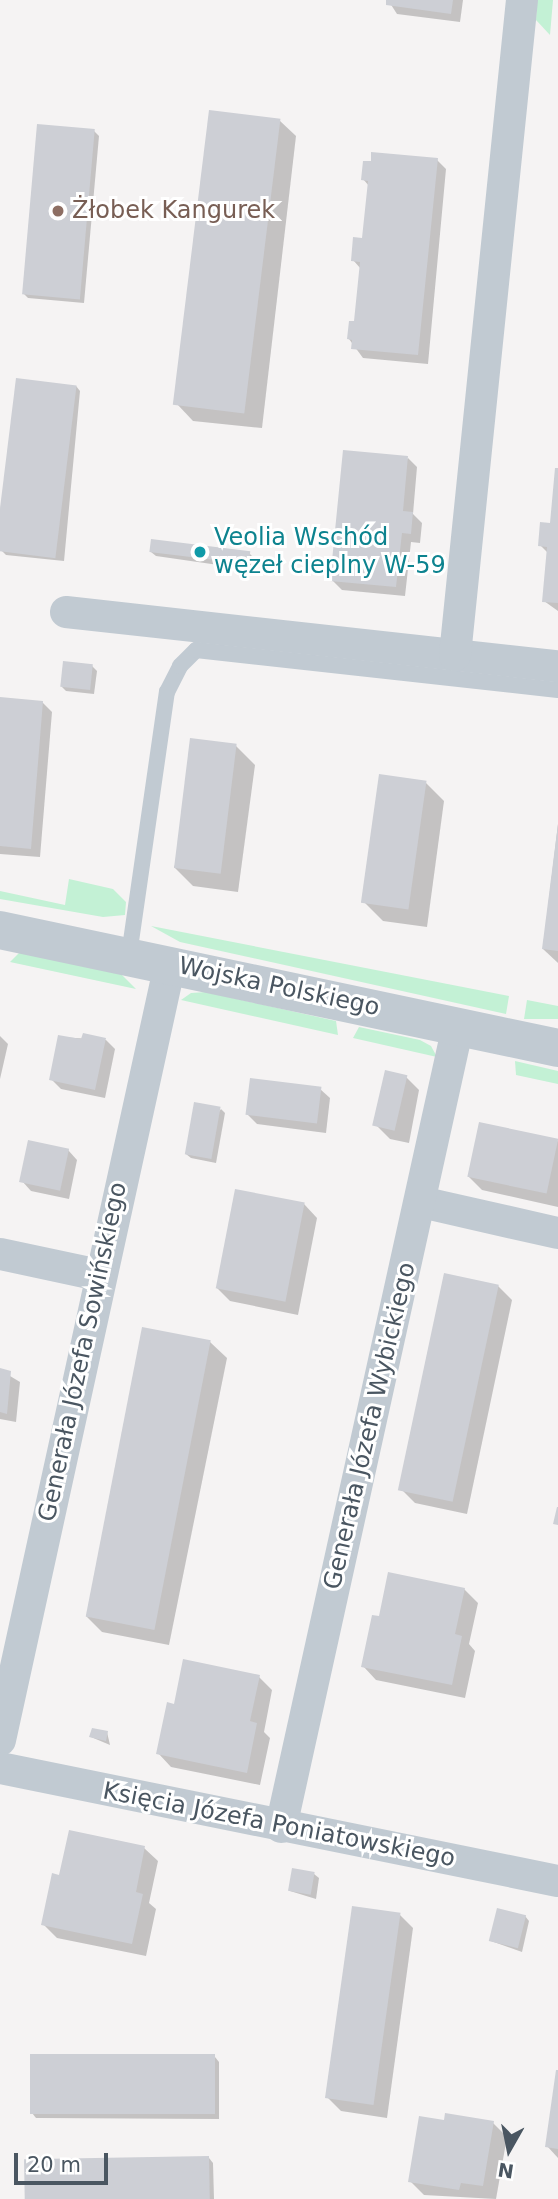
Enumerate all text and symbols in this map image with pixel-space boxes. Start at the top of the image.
place label: Żłobek Kangurek [72,197,275,225]
marker: Żłobek Kangurek [50,203,66,219]
place label: Veolia Wschód węzeł cieplny W-59 [214,524,446,580]
marker: Veolia Wschód węzeł cieplny W-59 [192,544,208,560]
street label: Wojska Polskiego [176,952,382,1022]
street label: Generała Józefa Sowińskiego [33,1180,133,1524]
street label: Generała Józefa Wybickiego [318,1260,422,1592]
street label: Księcia Józefa Poniatowskiego [100,1777,458,1873]
north arrow [474,2115,544,2185]
scale bar [18,2140,112,2184]
text: 20 m [27,2153,81,2177]
text: N [496,2159,515,2183]

